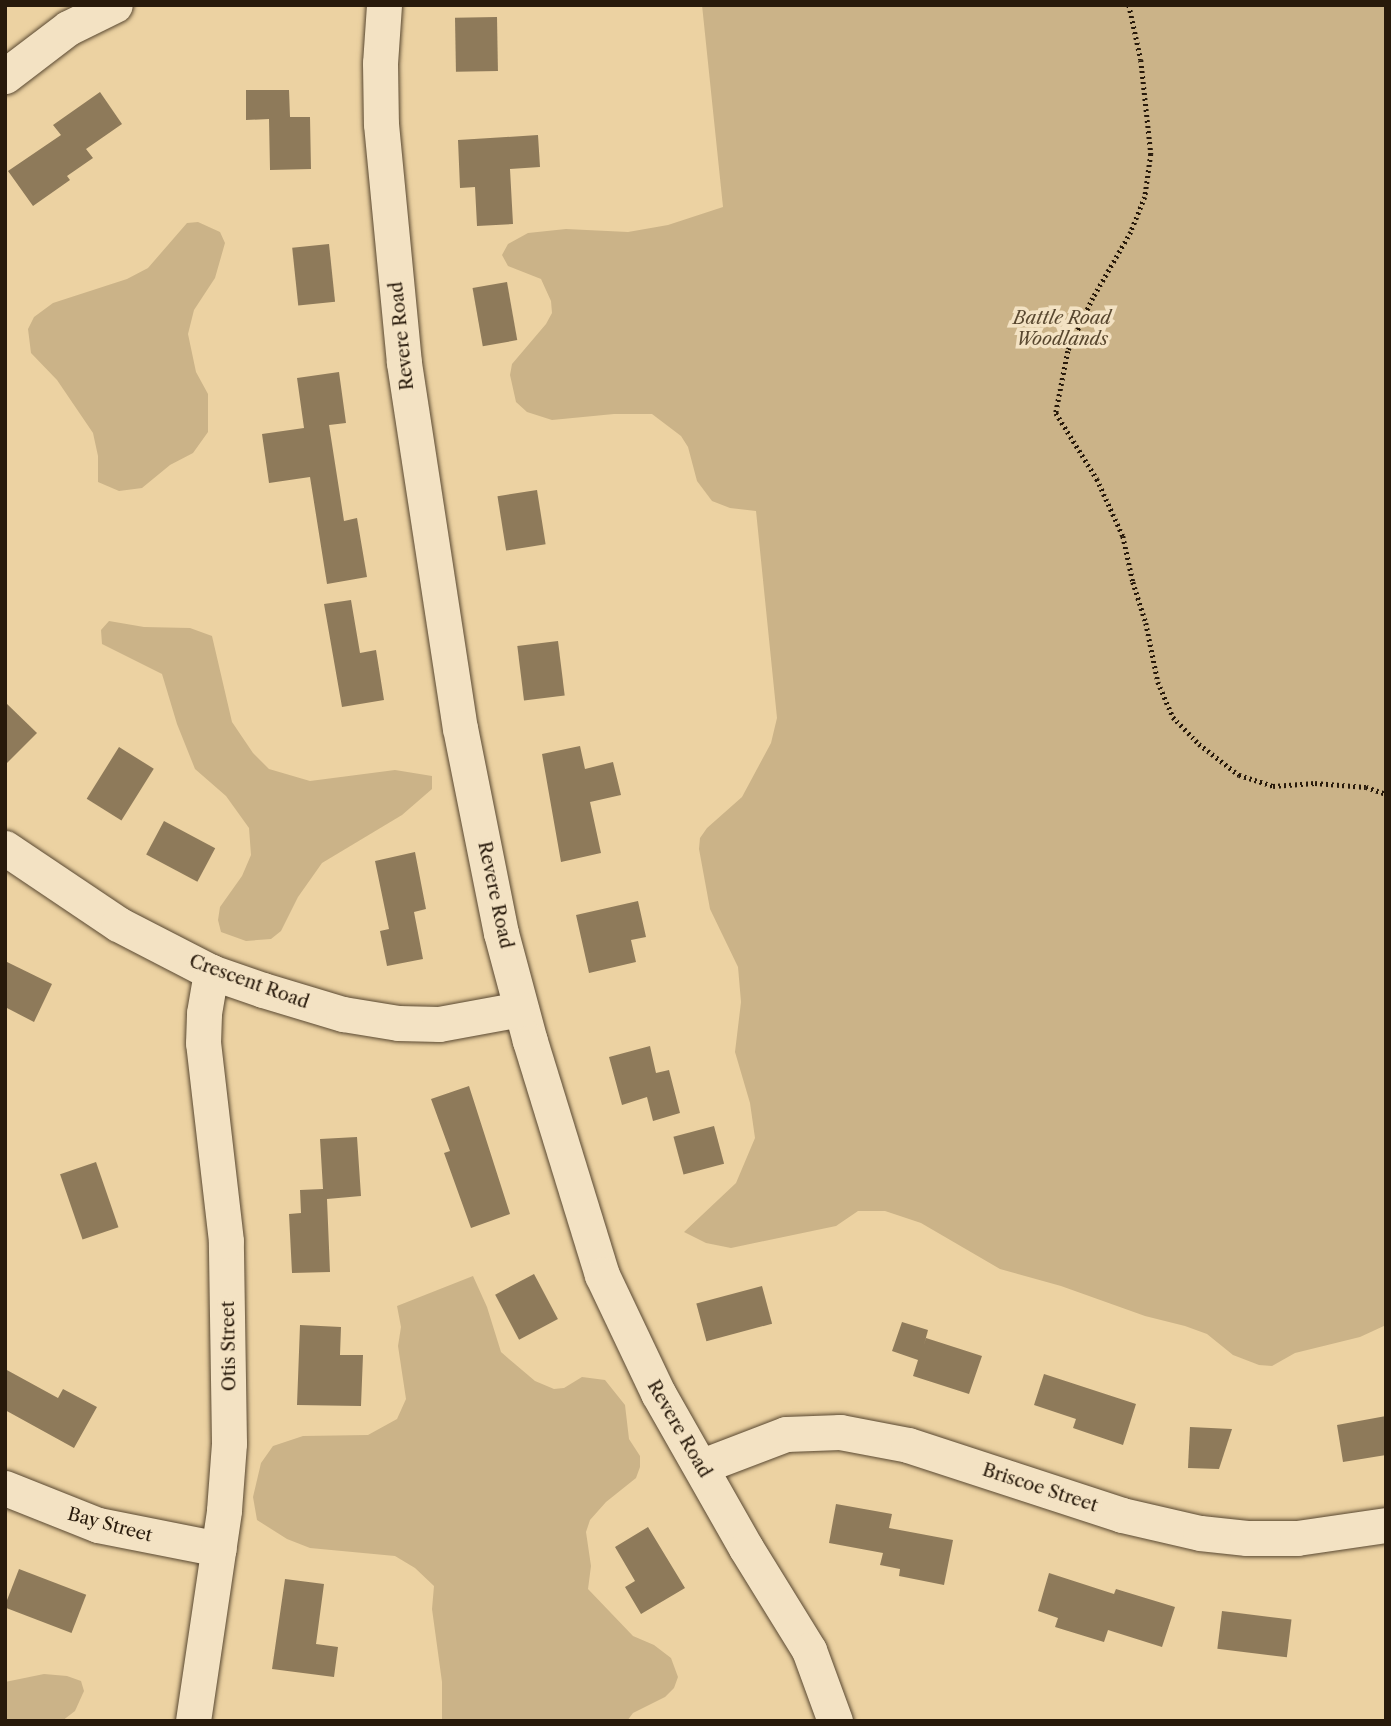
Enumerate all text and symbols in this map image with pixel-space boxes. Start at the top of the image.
street label: Revere Road [386,281,418,391]
park label: Battle Road Woodlands [1013,308,1111,350]
street label: Revere Road [473,840,517,950]
street label: Crescent Road [186,950,312,1014]
street label: Otis Street [217,1301,241,1391]
street label: Revere Road [642,1376,716,1482]
street label: Briscoe Street [980,1459,1100,1517]
street label: Bay Street [65,1503,155,1547]

